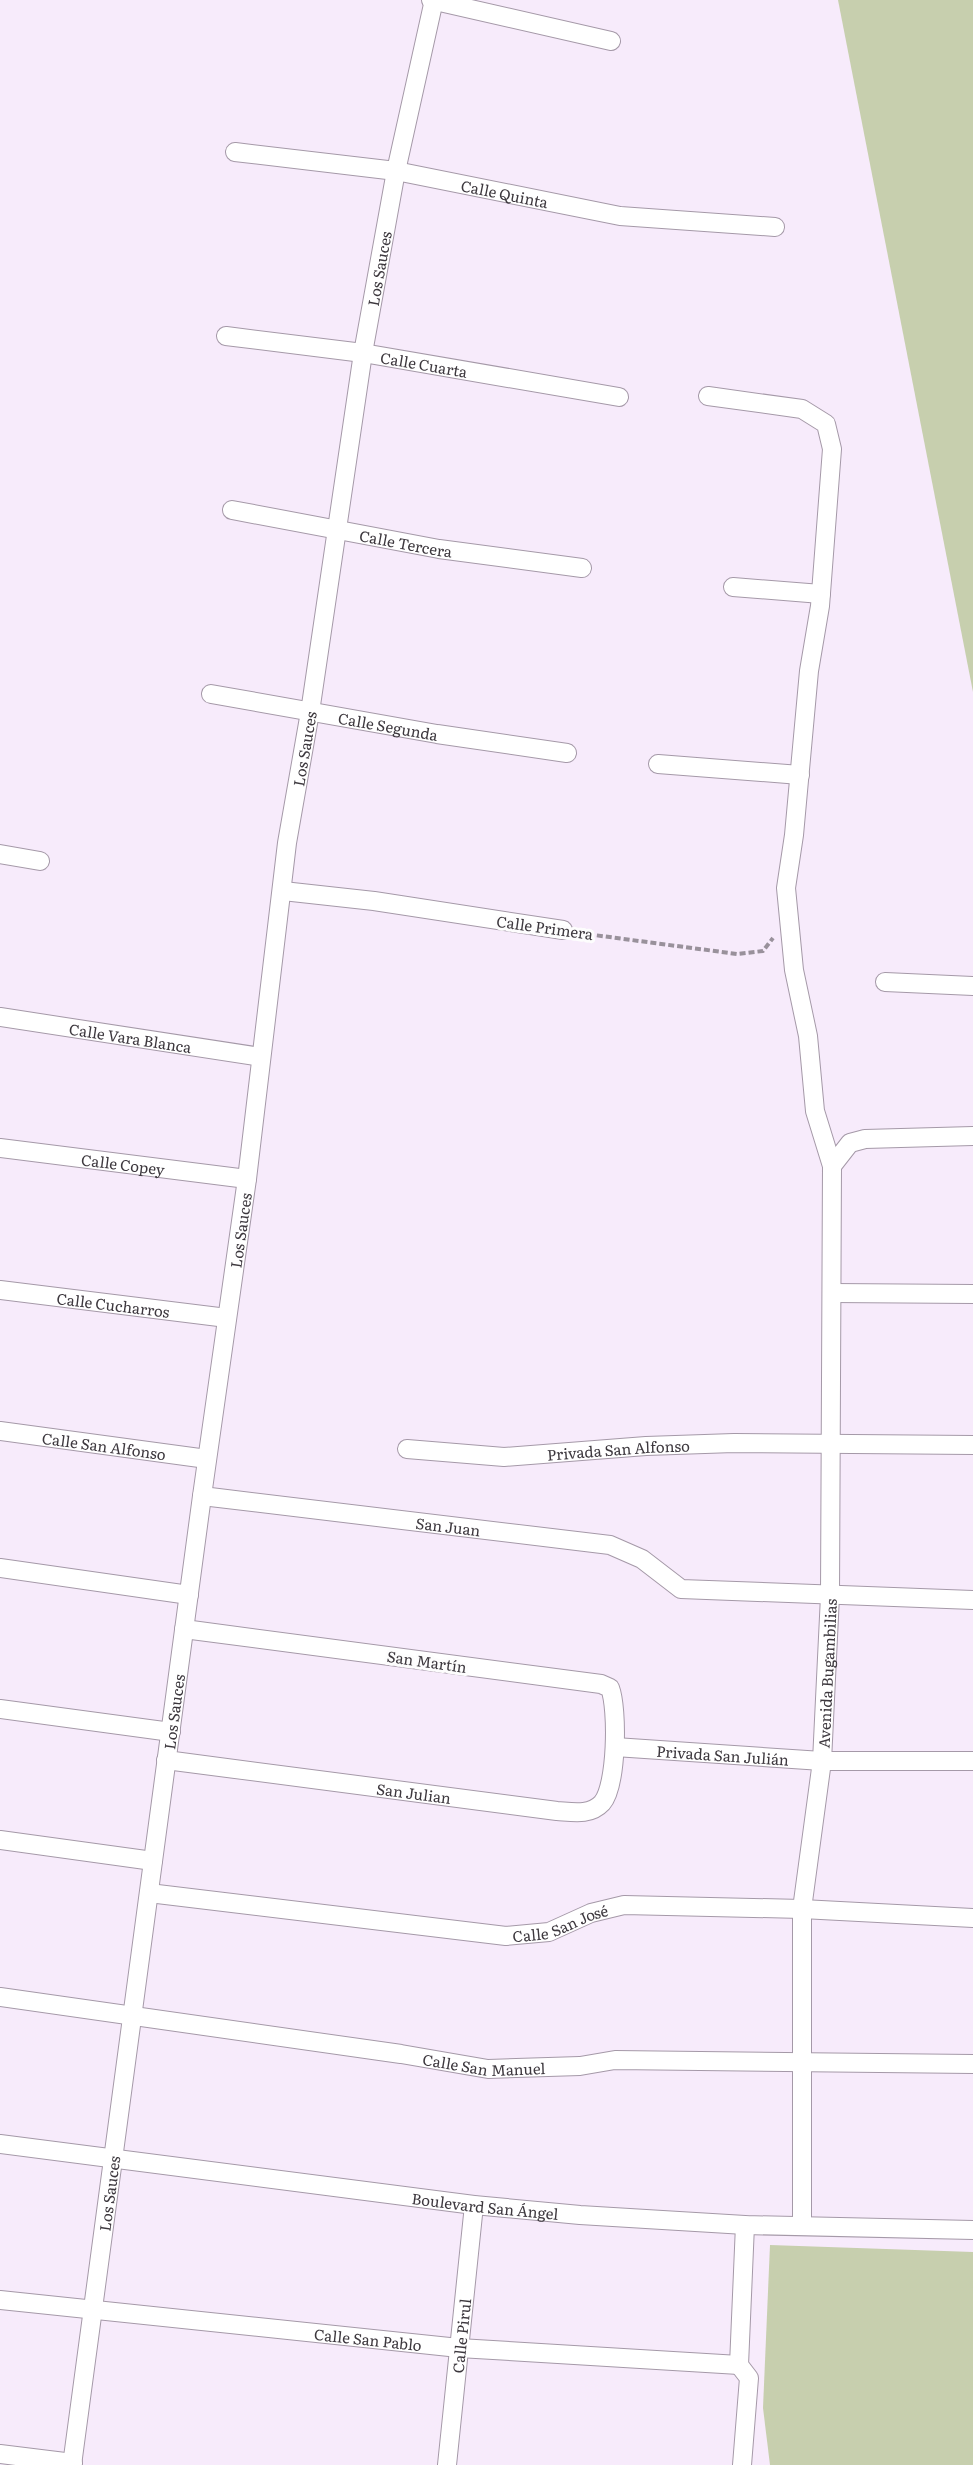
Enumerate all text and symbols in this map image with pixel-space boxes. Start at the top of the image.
street label: Calle Quinta [459,173,551,213]
street label: Los Sauces [360,229,396,308]
street label: Calle Cuarta [379,345,470,382]
street label: Calle Tercera [358,523,455,562]
street label: Calle Segunda [337,705,441,746]
street label: Los Sauces [286,709,321,788]
street label: Calle Primera [495,909,596,945]
street label: Calle Vara Blanca [68,1016,194,1058]
street label: Calle Copey [80,1147,166,1180]
street label: Los Sauces [223,1191,256,1269]
street label: Calle Cucharros [55,1286,171,1322]
street label: Calle San Alfonso [41,1425,168,1465]
street label: Privada San Alfonso [546,1433,690,1465]
street label: San Juan [415,1510,482,1541]
street label: Avenida Bugambilias [811,1598,841,1749]
street label: San Martín [386,1644,468,1678]
street label: Los Sauces [157,1672,190,1751]
street label: Privada San Julián [656,1738,790,1770]
street label: San Julian [375,1776,453,1809]
street label: Calle San José [511,1898,610,1947]
street label: Calle San Manuel [421,2046,546,2080]
street label: Los Sauces [92,2154,125,2233]
street label: Boulevard San Ángel [410,2186,559,2224]
street label: Calle Pirul [445,2297,476,2374]
street label: Calle San Pablo [313,2321,423,2356]

